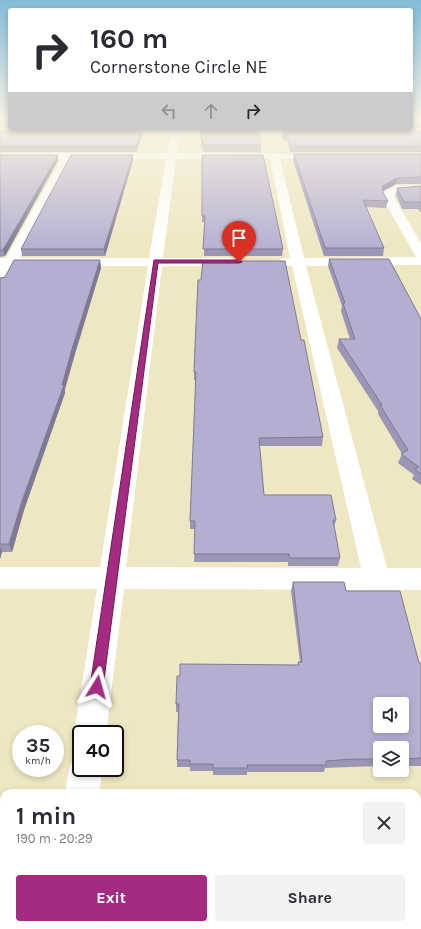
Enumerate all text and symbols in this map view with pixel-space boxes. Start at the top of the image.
text: 160 m [90,22,168,55]
icon: right [24,24,76,76]
text: Cornerstone Circle NE [90,56,268,78]
icon: left [158,100,180,122]
icon: ahead [200,100,222,122]
icon: right [242,100,264,122]
pin [222,221,256,262]
icon: arrive [228,227,250,249]
position arrow [76,666,118,708]
map controls [373,697,409,777]
button: sound [373,697,409,733]
speed limit sign: 40 [72,725,124,777]
text: 35 [26,734,50,757]
button: layers [373,741,409,777]
text: km/h [25,755,51,767]
text: 1 min [16,802,76,830]
button: close [363,802,405,844]
text: 190 m · 20:29 [16,831,93,846]
button: Exit [16,875,207,921]
button: Share [215,875,405,921]

